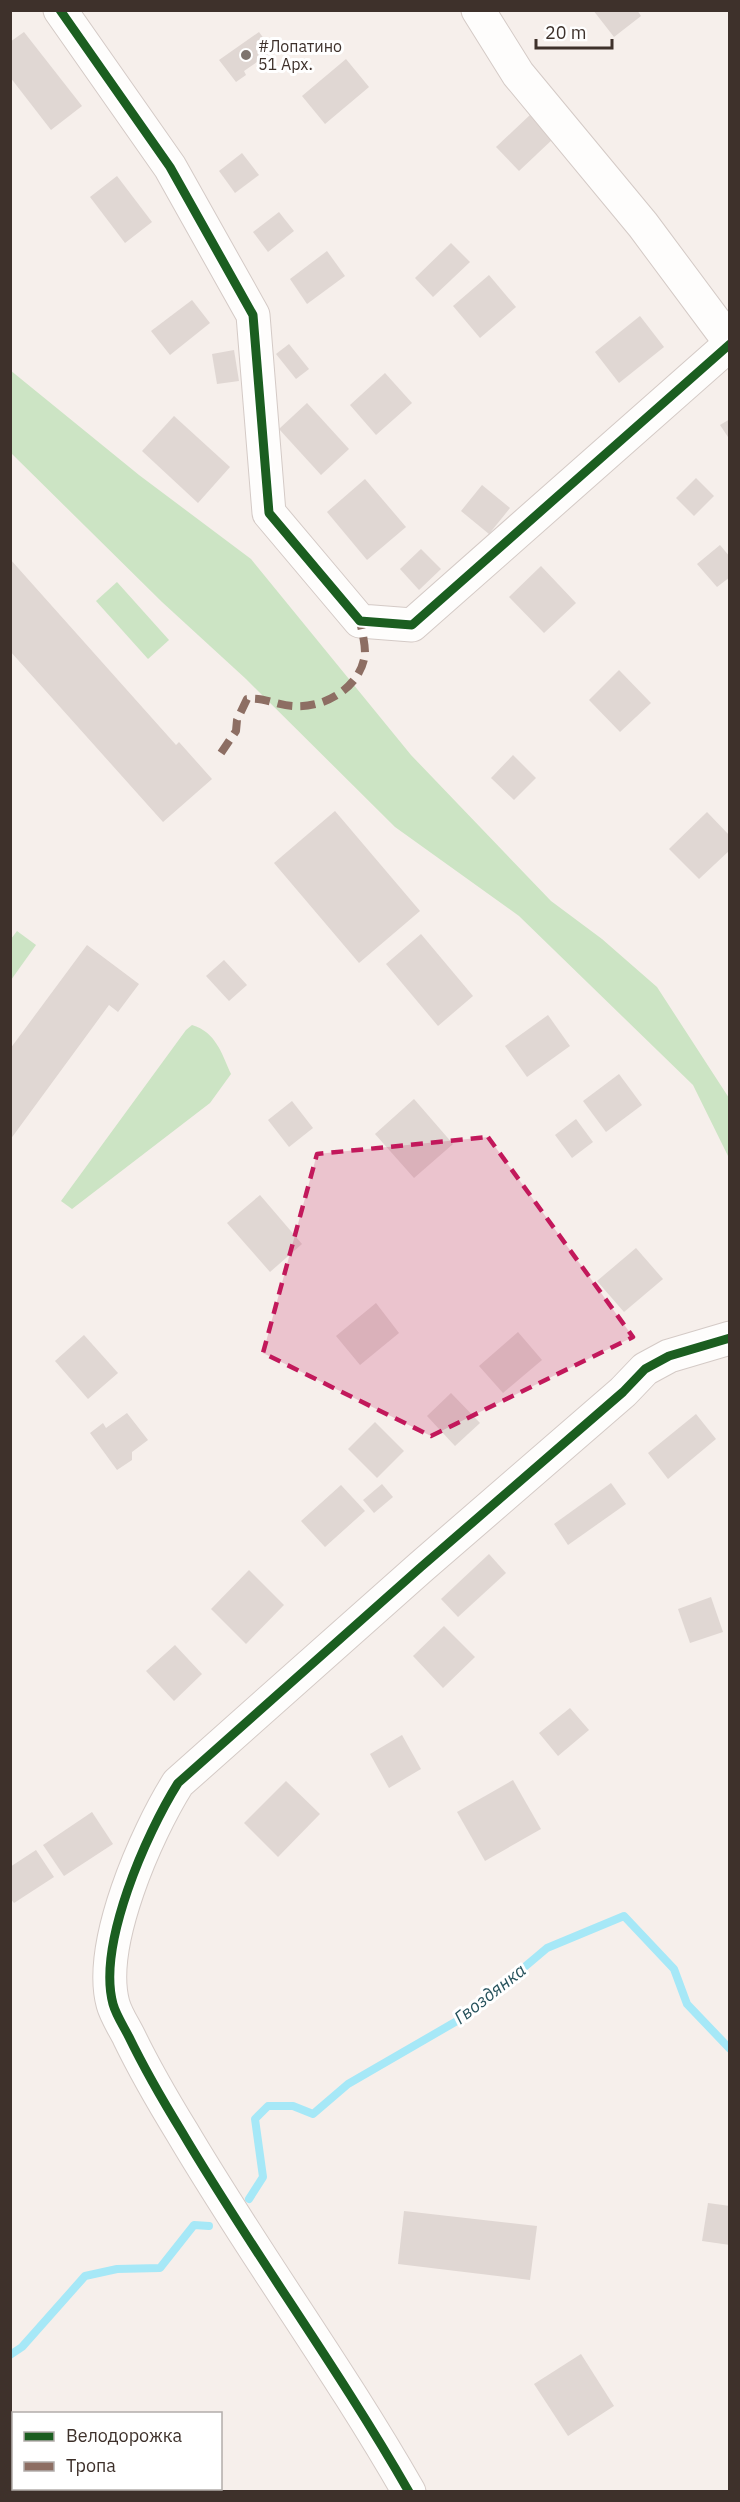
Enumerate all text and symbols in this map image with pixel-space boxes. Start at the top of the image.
scale bar [536,12,612,50]
text: 20 m [545,21,587,44]
place label: #Лопатино 51 Арх. [258,36,342,74]
marker: #Лопатино 51 Арх. [239,48,253,62]
water label: Гвоздянка [449,1958,530,2029]
legend [12,2412,222,2490]
text: Велодорожка [66,2424,182,2447]
text: Тропа [66,2454,116,2477]

